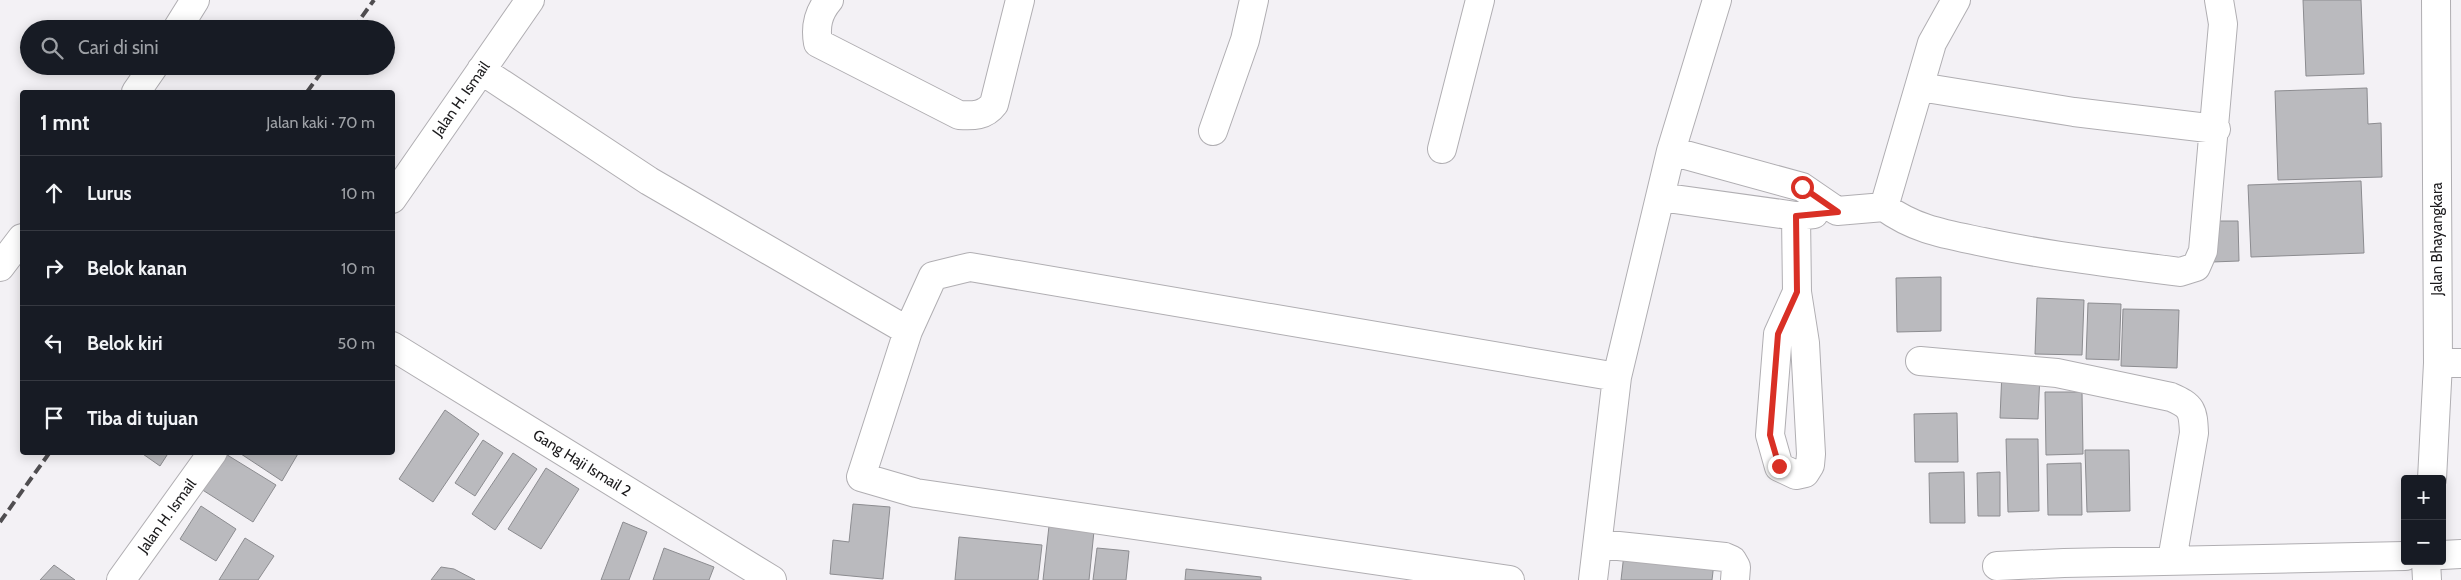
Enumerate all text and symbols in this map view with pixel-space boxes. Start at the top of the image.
search box [20,20,395,75]
icon: search [38,34,66,62]
text: Cari di sini [78,36,159,59]
street label: Jalan H. Ismail [428,58,494,141]
text: 1 mnt [40,110,89,135]
text: Jalan kaki · 70 m [266,113,375,132]
route start [1791,176,1814,199]
icon: ahead [40,179,68,207]
street label: Jalan Bhayangkara [2428,181,2446,297]
text: Lurus [87,182,132,205]
text: 10 m [341,184,375,203]
icon: right [40,254,68,282]
text: Belok kanan [87,257,187,280]
text: 10 m [341,259,375,278]
icon: left [40,329,68,357]
text: Belok kiri [87,332,163,355]
text: 50 m [338,334,375,353]
icon: arrive [40,404,68,432]
text: Tiba di tujuan [87,407,198,430]
street label: Gang Haji Ismail 2 [530,426,634,500]
route end [1768,455,1791,478]
street label: Jalan H. Ismail [133,475,200,557]
map controls [2401,475,2446,565]
button: + [2401,475,2446,520]
button: − [2401,520,2446,565]

